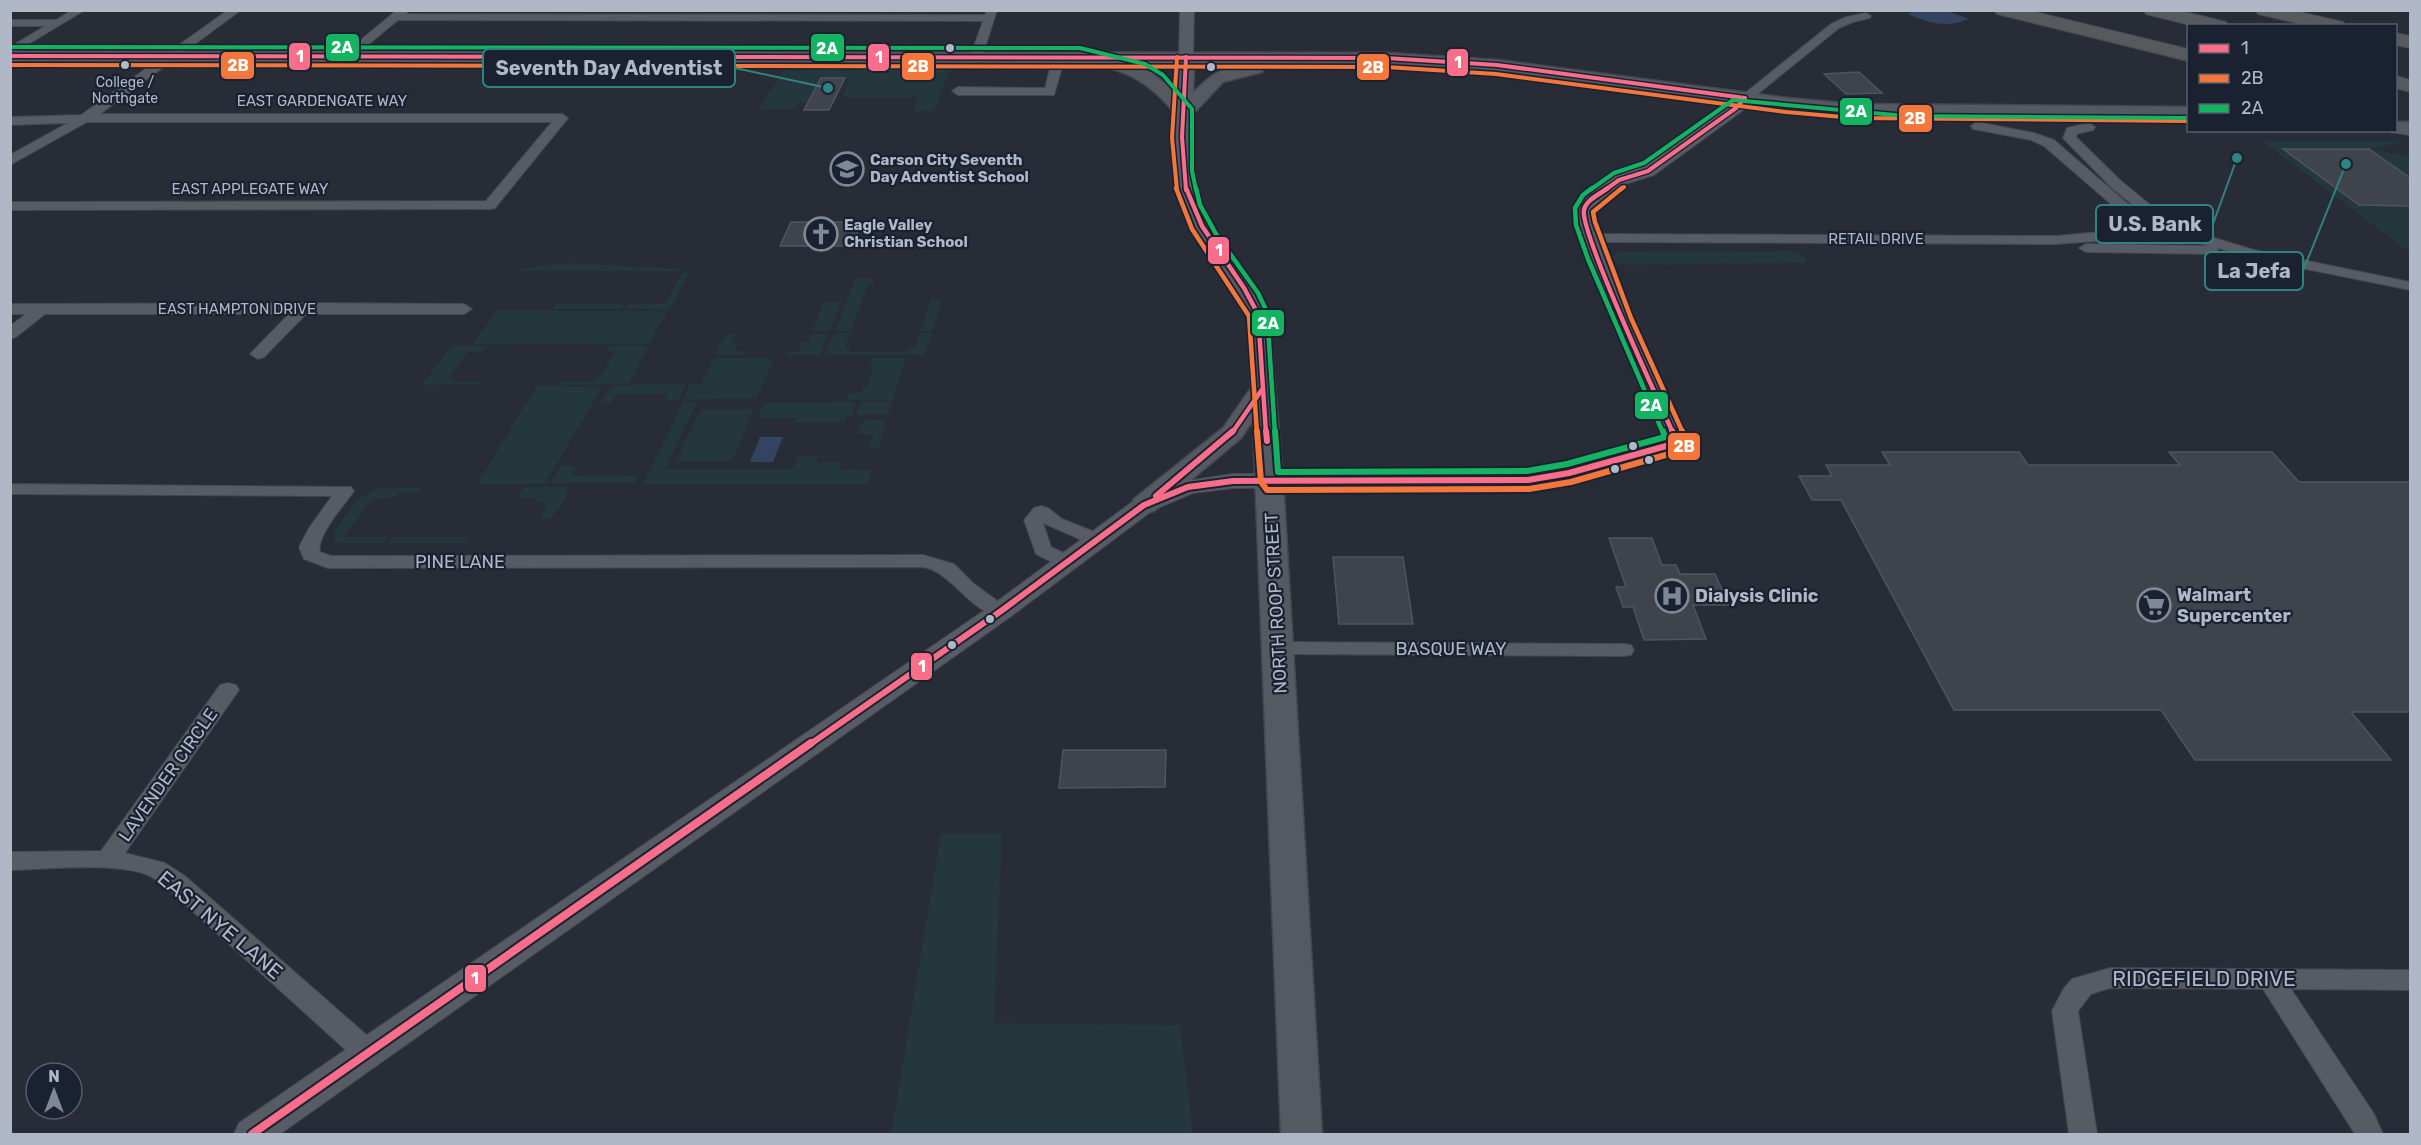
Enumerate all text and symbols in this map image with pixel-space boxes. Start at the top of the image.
legend [2187,24,2397,132]
line badge: 2A [325,33,360,62]
line badge: 2A [810,33,845,62]
text: 1 [2241,37,2249,59]
text: 2A [331,38,353,57]
text: 2A [816,39,838,58]
line badge: 1 [288,42,311,71]
unlabelled marker [944,42,956,54]
line badge: 1 [867,43,890,72]
text: 1 [296,47,304,66]
text: 1 [875,48,883,67]
line badge: 1 [1446,48,1469,77]
callout: Seventh Day Adventist [483,49,735,87]
line badge: 2B [220,51,255,80]
line badge: 2B [901,52,935,81]
line badge: 2B [1356,53,1390,81]
text: 1 [1454,53,1462,72]
text: 2B [227,56,249,75]
text: Seventh Day Adventist [496,56,722,80]
text: 2B [907,57,929,76]
text: 2B [1362,58,1384,77]
marker: College / Northgate [119,59,131,71]
unlabelled marker [1205,61,1217,73]
text: 2B [2241,67,2264,89]
place label: College / Northgate [92,74,158,107]
street label: EAST GARDENGATE WAY [237,92,407,110]
line badge: 2A [1839,97,1873,126]
text: 2A [2241,97,2264,119]
text: 2A [1845,102,1867,121]
line badge: 2B [1898,104,1933,133]
text: 2B [1904,109,1926,128]
school or university icon: Carson City Seventh Day Adventist School [829,151,865,187]
place label: Carson City Seventh Day Adventist School [870,151,1029,186]
street label: EAST APPLEGATE WAY [172,180,329,198]
callout: U.S. Bank [2096,205,2213,243]
text: U.S. Bank [2108,212,2202,236]
church icon: Eagle Valley Christian School [803,216,839,252]
place label: Eagle Valley Christian School [844,216,968,251]
street label: RETAIL DRIVE [1828,230,1924,248]
line badge: 1 [1207,236,1230,265]
text: 1 [1215,241,1223,260]
callout: La Jefa [2205,252,2303,290]
text: La Jefa [2217,259,2291,283]
street label: EAST HAMPTON DRIVE [158,300,316,318]
line badge: 2A [1251,309,1285,337]
text: 2A [1257,314,1279,333]
line badge: 2A [1634,391,1669,420]
text: 2A [1640,396,1662,415]
line badge: 2B [1667,432,1701,461]
text: 2B [1673,437,1695,456]
unlabelled marker [1627,440,1639,452]
unlabelled marker [1643,454,1655,466]
unlabelled marker [1609,463,1621,475]
street label: NORTH ROOP STREET [1260,512,1292,694]
street label: PINE LANE [415,551,505,573]
hospital icon: Dialysis Clinic [1654,578,1690,614]
place label: Walmart Supercenter [2177,584,2291,627]
place label: Dialysis Clinic [1695,585,1819,607]
supermarket icon: Walmart Supercenter [2136,587,2172,623]
unlabelled marker [984,613,996,625]
street label: BASQUE WAY [1395,638,1507,660]
unlabelled marker [946,639,958,651]
line badge: 1 [910,652,933,681]
text: 1 [918,657,926,676]
street label: LAVENDER CIRCLE [114,704,222,846]
street label: EAST NYE LANE [153,865,288,984]
line badge: 1 [464,964,487,993]
street label: RIDGEFIELD DRIVE [2112,966,2296,991]
text: 1 [471,969,479,988]
north arrow [24,1061,84,1121]
text: N [48,1067,60,1086]

